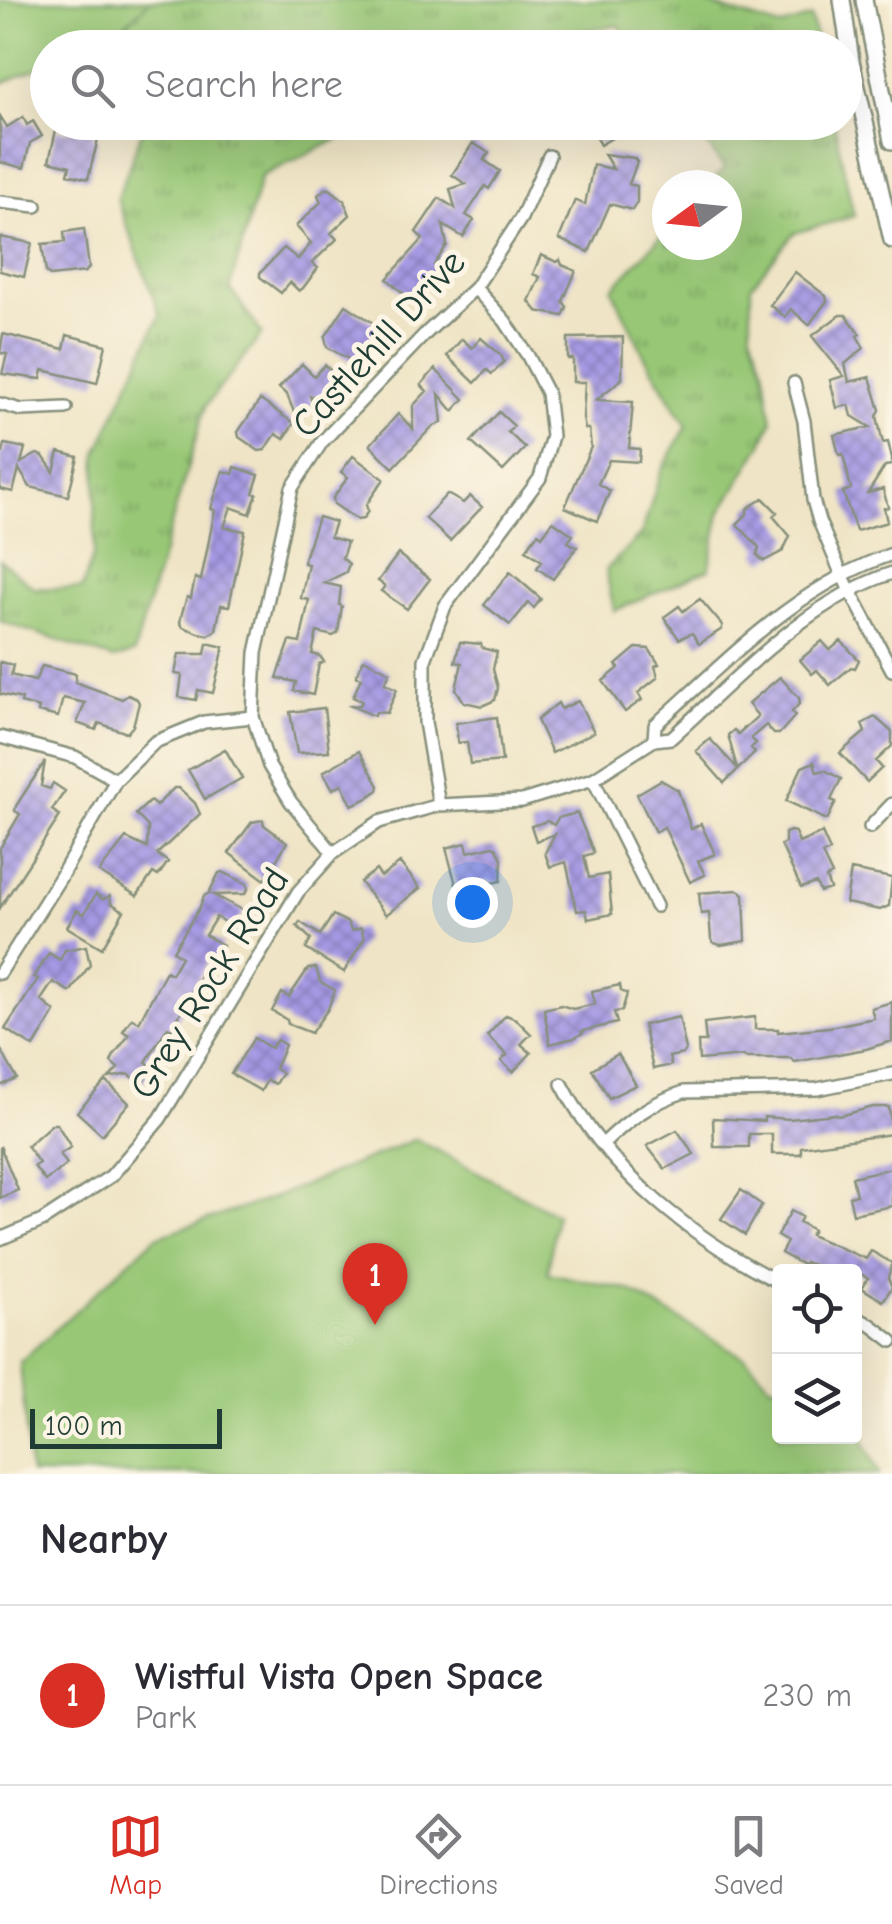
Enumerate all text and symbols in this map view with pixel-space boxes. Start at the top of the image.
search box [30,30,862,140]
icon: search [65,58,120,113]
text: Search here [145,63,343,107]
north arrow [652,170,742,260]
street label: Castlehill Drive [283,241,474,446]
street label: Grey Rock Road [121,860,298,1107]
your location [447,877,498,928]
pin: 1 [342,1242,408,1325]
map controls [772,1264,862,1444]
button: locate [772,1264,862,1354]
button: layers [772,1354,862,1444]
scale bar [30,1404,222,1448]
text: 100 m [45,1410,123,1442]
text: Nearby [40,1515,167,1564]
text: Wistful Vista Open Space [135,1655,543,1699]
text: 1 [66,1677,79,1714]
text: 230 m [762,1677,852,1714]
text: Park [135,1699,196,1736]
tab: Map [108,1809,163,1901]
tab: Directions [379,1809,498,1901]
tab: Saved [714,1809,784,1901]

